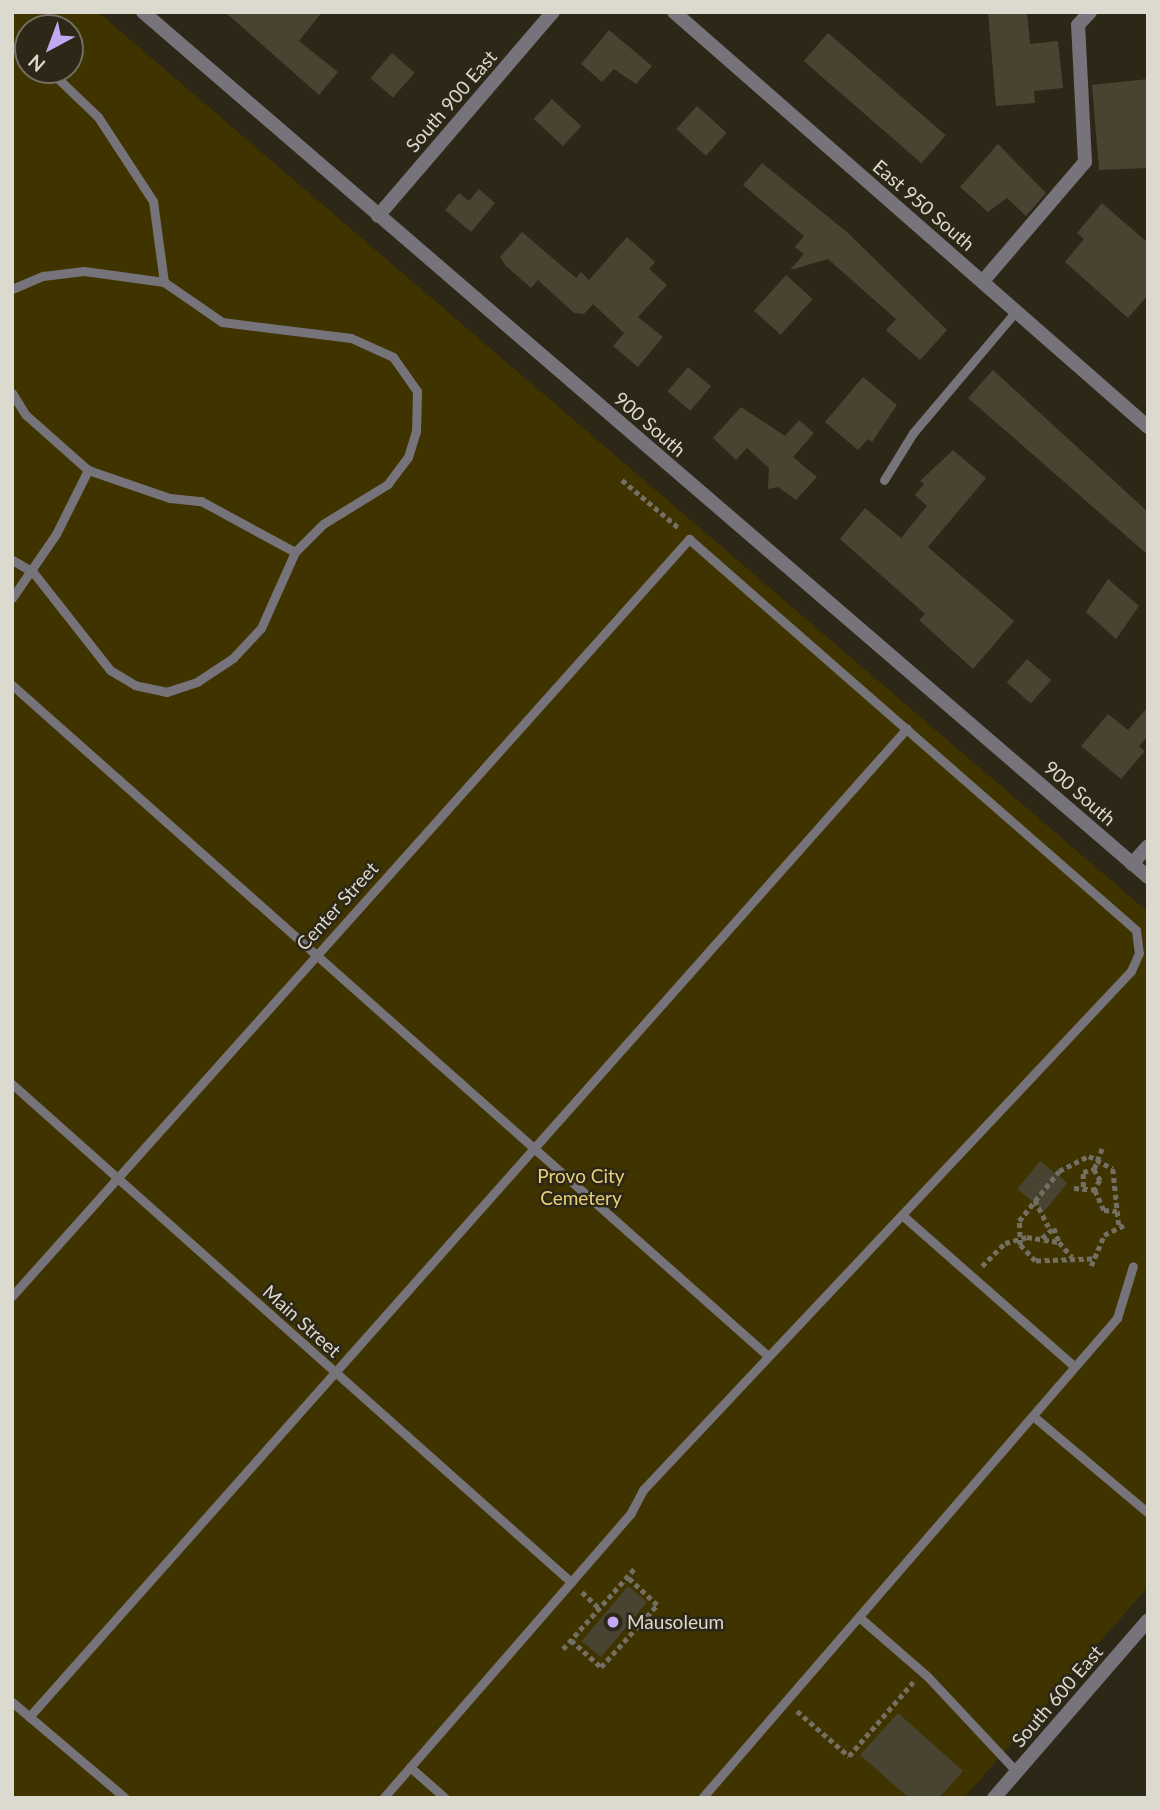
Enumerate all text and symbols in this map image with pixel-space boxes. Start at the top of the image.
north arrow [14,14,84,84]
street label: South 900 East [401,46,501,156]
text: N [23,50,49,77]
street label: East 950 South [869,155,979,255]
street label: 900 South [610,387,690,461]
street label: 900 South [1040,756,1120,830]
street label: Center Street [291,857,383,955]
park label: Provo City Cemetery [537,1165,625,1209]
street label: Main Street [258,1280,346,1362]
place label: Mausoleum [627,1611,724,1633]
marker: Mausoleum [605,1614,621,1630]
street label: South 600 East [1007,1641,1107,1751]

